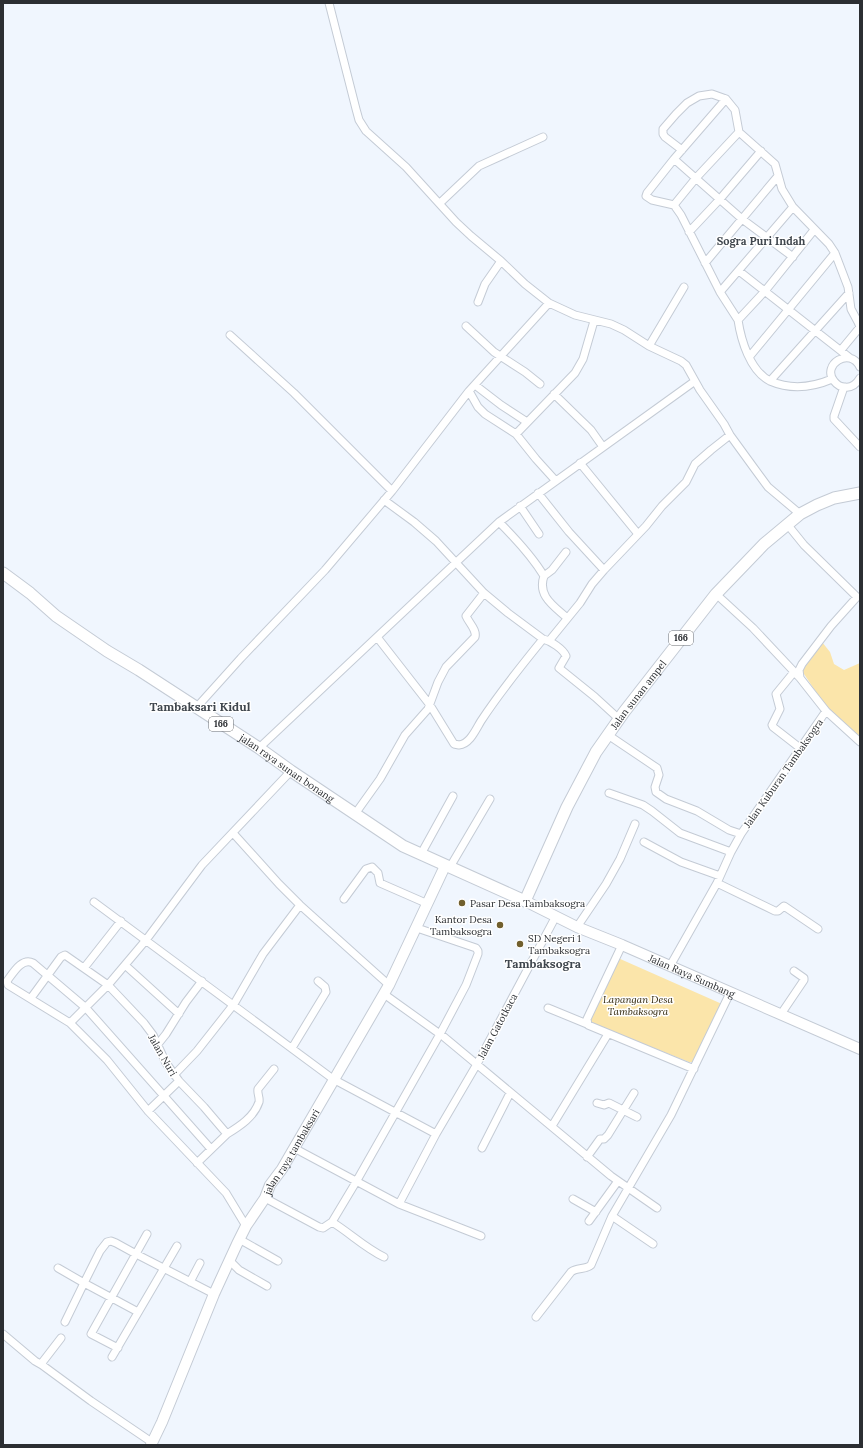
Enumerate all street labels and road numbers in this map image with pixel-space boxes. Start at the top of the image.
road number: 166 [669,631,693,645]
street label: Jalan sunan ampel [607,657,669,733]
street label: Jalan Kuburan Tambaksogra [740,716,826,831]
road number: 166 [209,717,233,731]
street label: jalan raya sunan bonang [236,731,337,805]
street label: Jalan Raya Sumbang [646,951,737,1001]
street label: Jalan Gatotkaca [474,991,520,1062]
street label: Jalan Nuri [145,1031,180,1079]
street label: jalan raya tambaksari [261,1107,323,1197]

